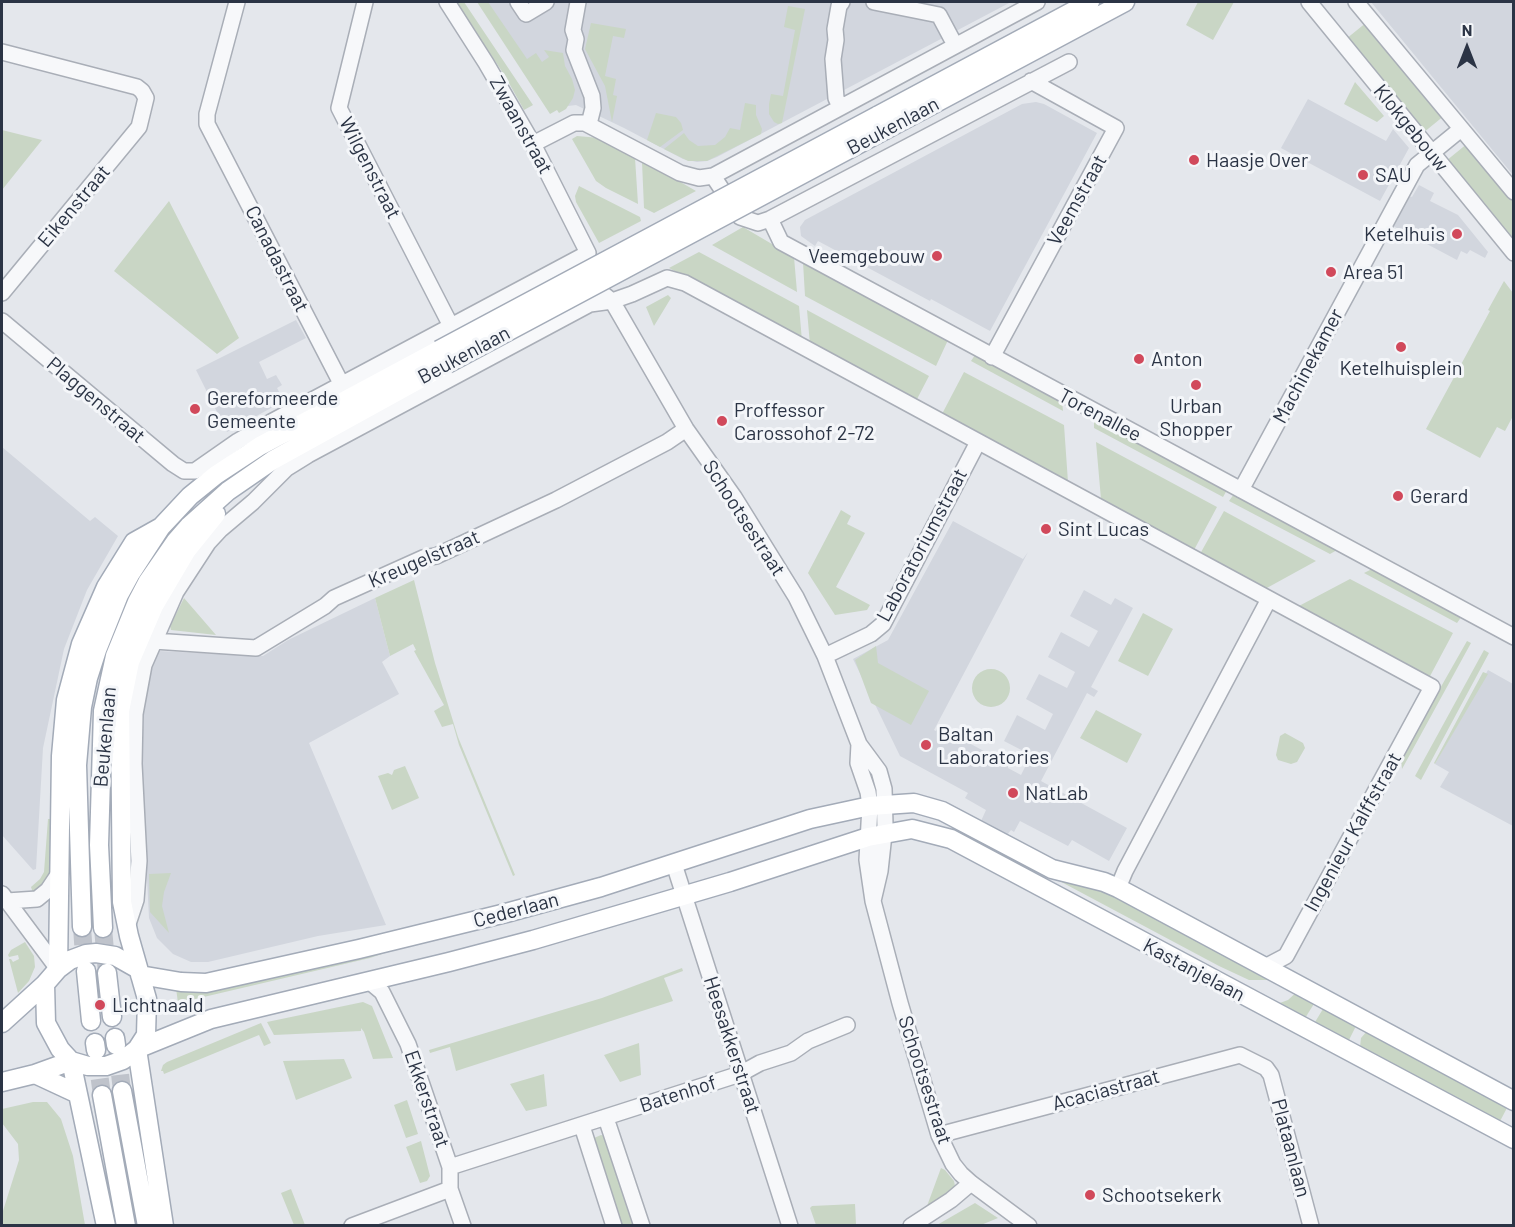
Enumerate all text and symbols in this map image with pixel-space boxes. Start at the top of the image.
north arrow [1437,18,1497,78]
text: N [1462,20,1472,39]
street label: Zwaanstraat [484,72,558,178]
street label: Klokgebouw [1368,79,1454,177]
street label: Beukenlaan [843,92,943,160]
street label: Wilgenstraat [334,113,406,223]
place label: Haasje Over [1206,148,1308,172]
street label: Veemstraat [1042,150,1112,250]
marker: Haasje Over [1187,153,1201,167]
street label: Eikenstraat [33,160,115,252]
place label: SAU [1375,163,1412,187]
marker: SAU [1356,168,1370,182]
street label: Canadastraat [240,202,314,316]
place label: Ketelhuis [1364,222,1445,246]
marker: Ketelhuis [1450,227,1464,241]
place label: Veemgebouw [808,244,925,268]
marker: Veemgebouw [930,249,944,263]
place label: Area 51 [1343,260,1404,284]
marker: Area 51 [1324,265,1338,279]
street label: Machinekamer [1268,305,1348,427]
street label: Beukenlaan [414,321,514,389]
marker: Ketelhuisplein [1394,340,1408,354]
place label: Anton [1151,347,1203,371]
street label: Plaggenstraat [42,352,150,448]
marker: Anton [1132,352,1146,366]
place label: Ketelhuisplein [1339,356,1463,380]
marker: Urban Shopper [1189,378,1203,392]
street label: Torenallee [1055,383,1145,447]
place label: Gereformeerde Gemeente [207,386,338,433]
place label: Urban Shopper [1159,394,1233,441]
place label: Proffessor Carossohof 2-72 [734,398,875,445]
marker: Gereformeerde Gemeente [188,402,202,416]
marker: Proffessor Carossohof 2-72 [715,414,729,428]
street label: Schootsestraat [698,455,790,581]
street label: Laboratoriumstraat [872,464,972,626]
place label: Gerard [1410,484,1468,508]
marker: Gerard [1391,489,1405,503]
place label: Sint Lucas [1058,517,1149,541]
marker: Sint Lucas [1039,522,1053,536]
street label: Kreugelstraat [365,525,483,593]
street label: Beukenlaan [89,686,121,788]
place label: Baltan Laboratories [938,722,1049,769]
marker: Baltan Laboratories [919,738,933,752]
street label: Ingenieur Kalffstraat [1299,748,1407,916]
place label: NatLab [1025,781,1088,805]
marker: NatLab [1006,786,1020,800]
street label: Cederlaan [471,887,561,933]
street label: Kastanjelaan [1139,933,1249,1007]
street label: Heesakkerstraat [698,973,766,1117]
place label: Lichtnaald [112,993,204,1017]
marker: Lichtnaald [93,998,107,1012]
street label: Schootsestraat [893,1013,957,1147]
street label: Ekkerstraat [399,1047,455,1151]
street label: Acaciastraat [1050,1064,1162,1116]
street label: Batenhof [636,1070,720,1118]
street label: Plataanlaan [1266,1096,1316,1200]
place label: Schootsekerk [1102,1183,1222,1207]
marker: Schootsekerk [1083,1188,1097,1202]

